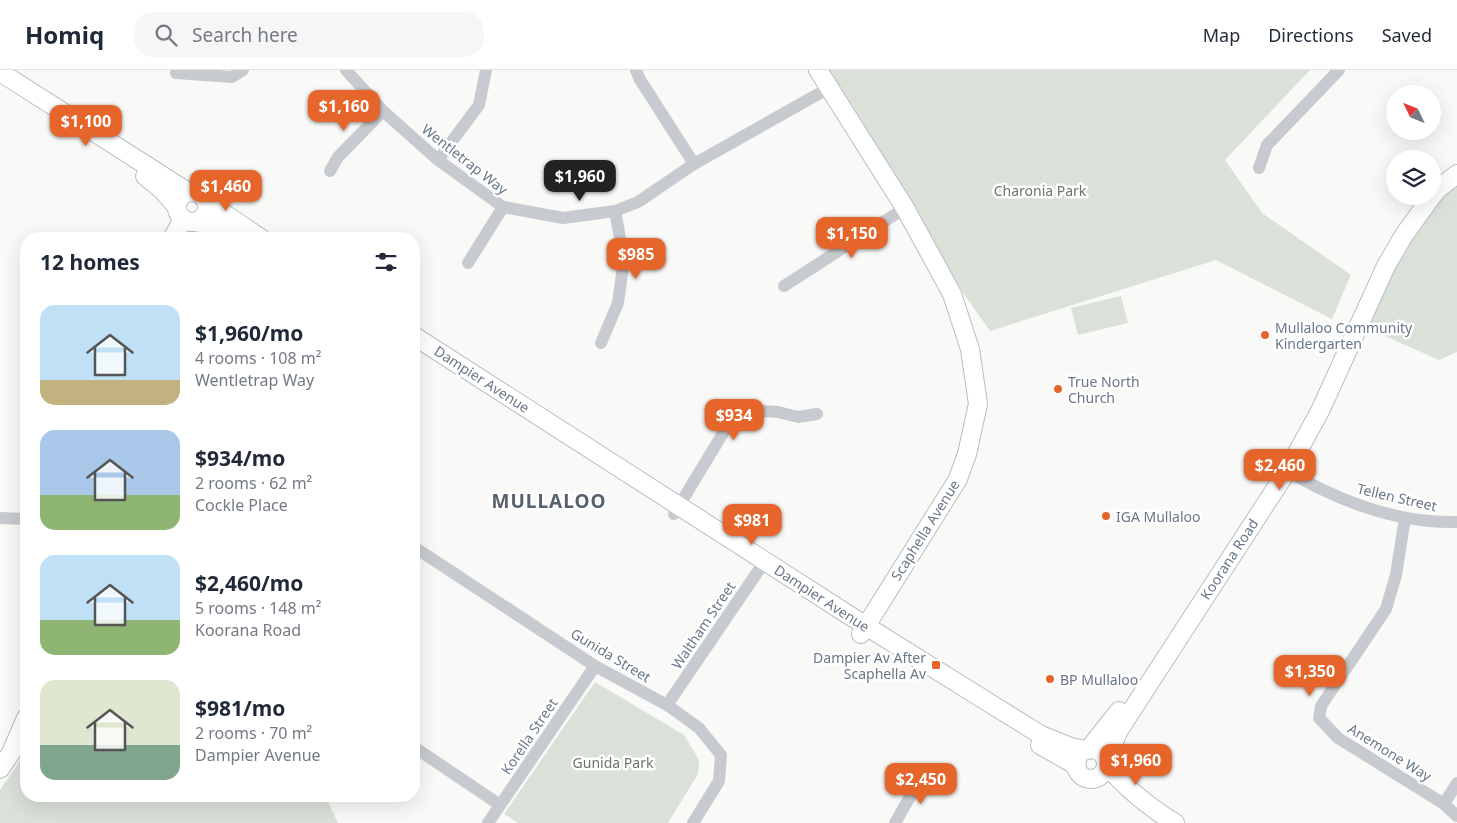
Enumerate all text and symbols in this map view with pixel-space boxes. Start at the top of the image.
search box [134,12,484,57]
text: Homiq [25,18,104,51]
icon: search [152,21,180,49]
text: Search here [192,22,298,48]
text: Map [1203,23,1240,47]
text: Directions [1268,23,1354,47]
text: Saved [1382,23,1432,47]
north arrow [1386,85,1441,140]
map controls [1386,85,1441,205]
pin: $1,160 [303,90,385,132]
text: $1,160 [319,95,369,117]
pin: $1,100 [45,104,127,147]
text: $1,100 [61,110,111,132]
street label: Wentletrap Way [418,119,513,199]
button: layers [1386,150,1441,205]
pin: $1,960 [539,160,621,202]
text: $1,960 [555,165,605,187]
pin: $1,460 [185,170,267,212]
text: $1,460 [201,175,251,197]
park label: Charonia Park [994,181,1087,200]
pin: $1,150 [811,216,893,259]
text: $1,150 [827,222,877,244]
pin: $985 [606,238,666,280]
text: $985 [618,243,654,265]
text: 12 homes [40,248,140,276]
icon: filters [372,248,400,276]
place label: Mullaloo Community Kindergarten [1275,318,1413,353]
text: $1,960/mo [195,319,303,347]
icon: home [80,325,140,385]
marker: Mullaloo Community Kindergarten [1259,329,1271,341]
street label: Dampier Avenue [431,341,533,417]
text: 4 rooms · 108 m² [195,347,321,369]
text: Wentletrap Way [195,369,314,391]
place label: True North Church [1068,372,1140,407]
marker: True North Church [1052,383,1064,395]
pin: $934 [704,398,764,441]
text: $934 [716,404,752,426]
text: $934/mo [195,444,285,472]
pin: $2,460 [1239,448,1321,491]
icon: home [80,450,140,510]
text: $2,460 [1255,454,1305,476]
text: 2 rooms · 62 m² [195,472,312,494]
street label: Scaphella Avenue [886,476,964,584]
street label: Tellen Street [1355,479,1439,515]
district label: MULLALOO [492,488,606,514]
text: Cockle Place [195,494,288,516]
pin: $981 [722,504,782,546]
place label: IGA Mullaloo [1116,507,1201,526]
text: $981 [734,509,770,531]
marker: IGA Mullaloo [1100,510,1112,522]
street label: Koorana Road [1196,515,1262,603]
street label: Dampier Avenue [771,560,873,636]
text: $2,460/mo [195,569,303,597]
icon: home [80,575,140,635]
street label: Waltham Street [667,578,739,672]
text: 5 rooms · 148 m² [195,597,321,619]
text: Koorana Road [195,619,301,641]
street label: Gunida Street [567,624,655,686]
place label: Dampier Av After Scaphella Av [813,648,927,683]
pin: $1,350 [1269,654,1351,697]
marker: Dampier Av After Scaphella Av [930,659,942,671]
text: $1,350 [1285,660,1335,682]
place label: BP Mullaloo [1060,670,1138,689]
marker: BP Mullaloo [1044,673,1056,685]
text: $981/mo [195,694,285,722]
street label: Korella Street [496,694,562,778]
icon: home [80,700,140,760]
street label: Anemone Way [1345,719,1436,786]
text: 2 rooms · 70 m² [195,722,312,744]
text: Dampier Avenue [195,744,321,766]
pin: $1,960 [1095,744,1177,786]
text: $1,960 [1111,749,1161,771]
park label: Gunida Park [573,753,654,772]
pin: $2,450 [880,762,962,805]
text: $2,450 [896,768,946,790]

